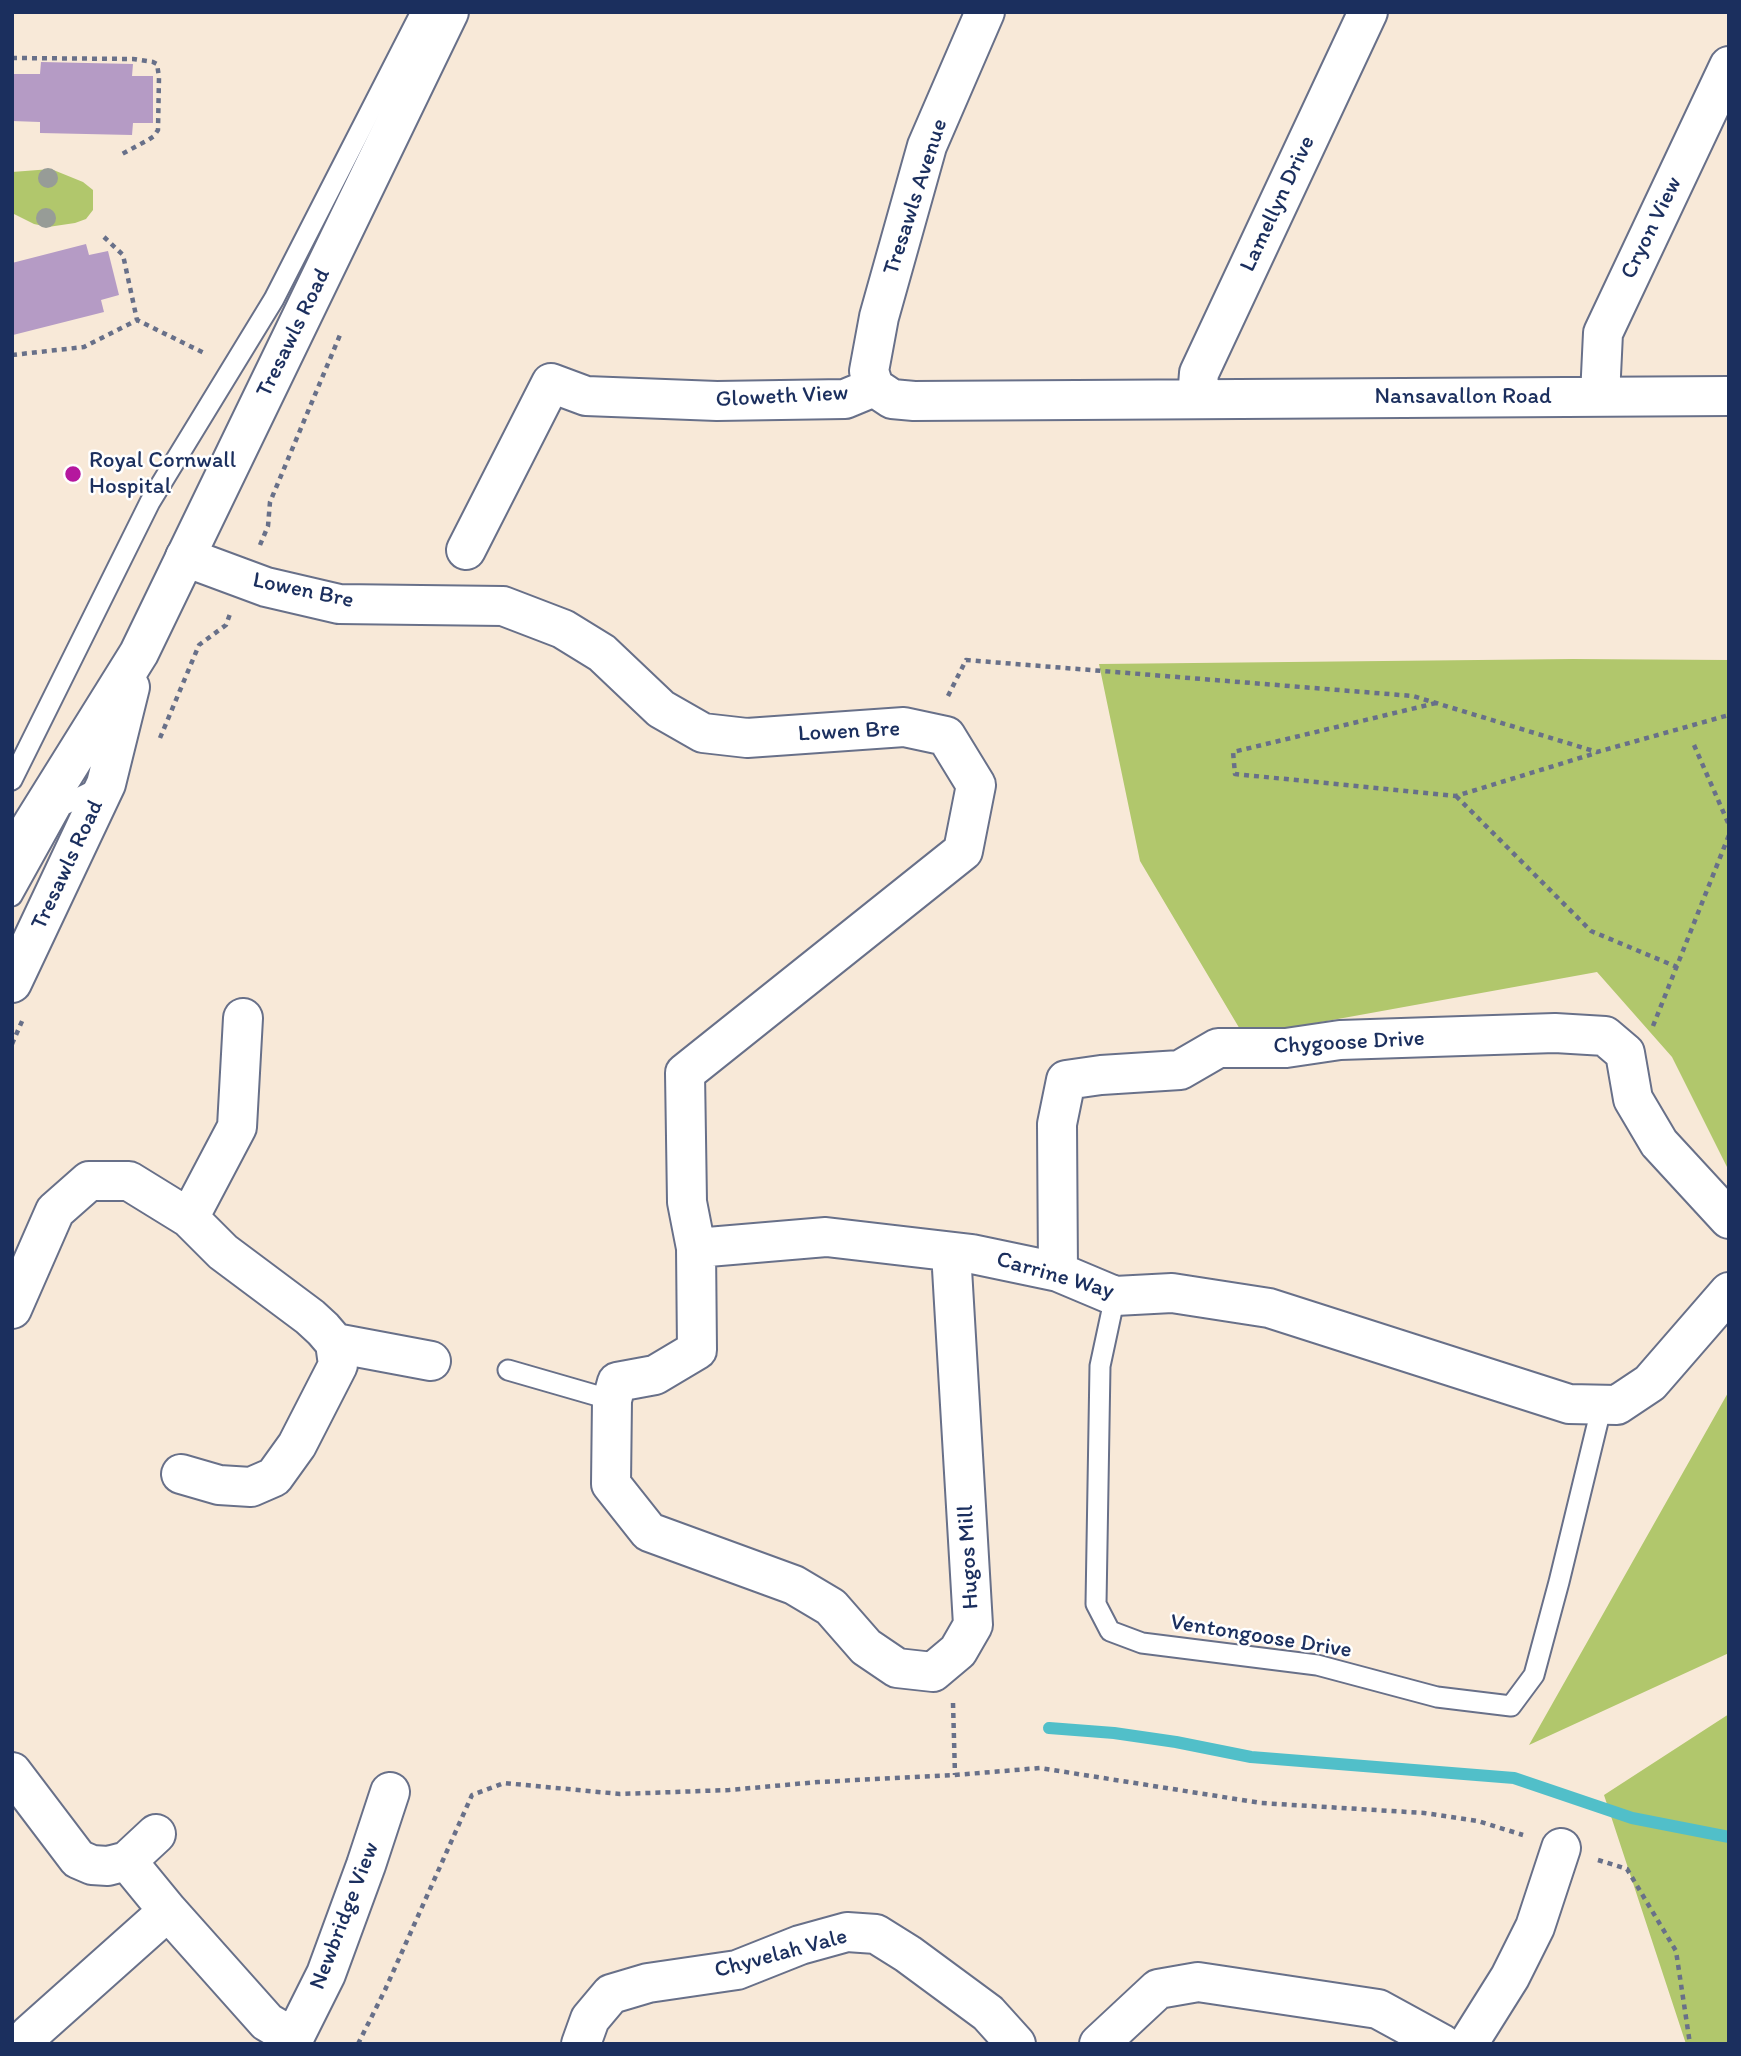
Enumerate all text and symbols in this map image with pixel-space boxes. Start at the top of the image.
street label: Tresawls Avenue [878,116,954,278]
street label: Lamellyn Drive [1234,132,1322,276]
street label: Cryon View [1615,172,1689,284]
street label: Tresawls Road [251,264,337,402]
street label: Gloweth View [715,380,849,414]
street label: Nansavallon Road [1374,383,1552,411]
place label: Royal Cornwall Hospital [89,447,236,501]
marker: Royal Cornwall Hospital [63,464,83,484]
street label: Lowen Bre [250,567,356,615]
street label: Lowen Bre [797,716,901,748]
street label: Tresawls Road [26,796,110,934]
street label: Chygoose Drive [1273,1025,1425,1061]
street label: Carrine Way [993,1246,1117,1306]
street label: Hugos Mill [952,1504,986,1610]
street label: Ventongoose Drive [1168,1609,1354,1665]
street label: Newbridge View [304,1838,386,1994]
street label: Chyvelah Vale [712,1923,850,1985]

